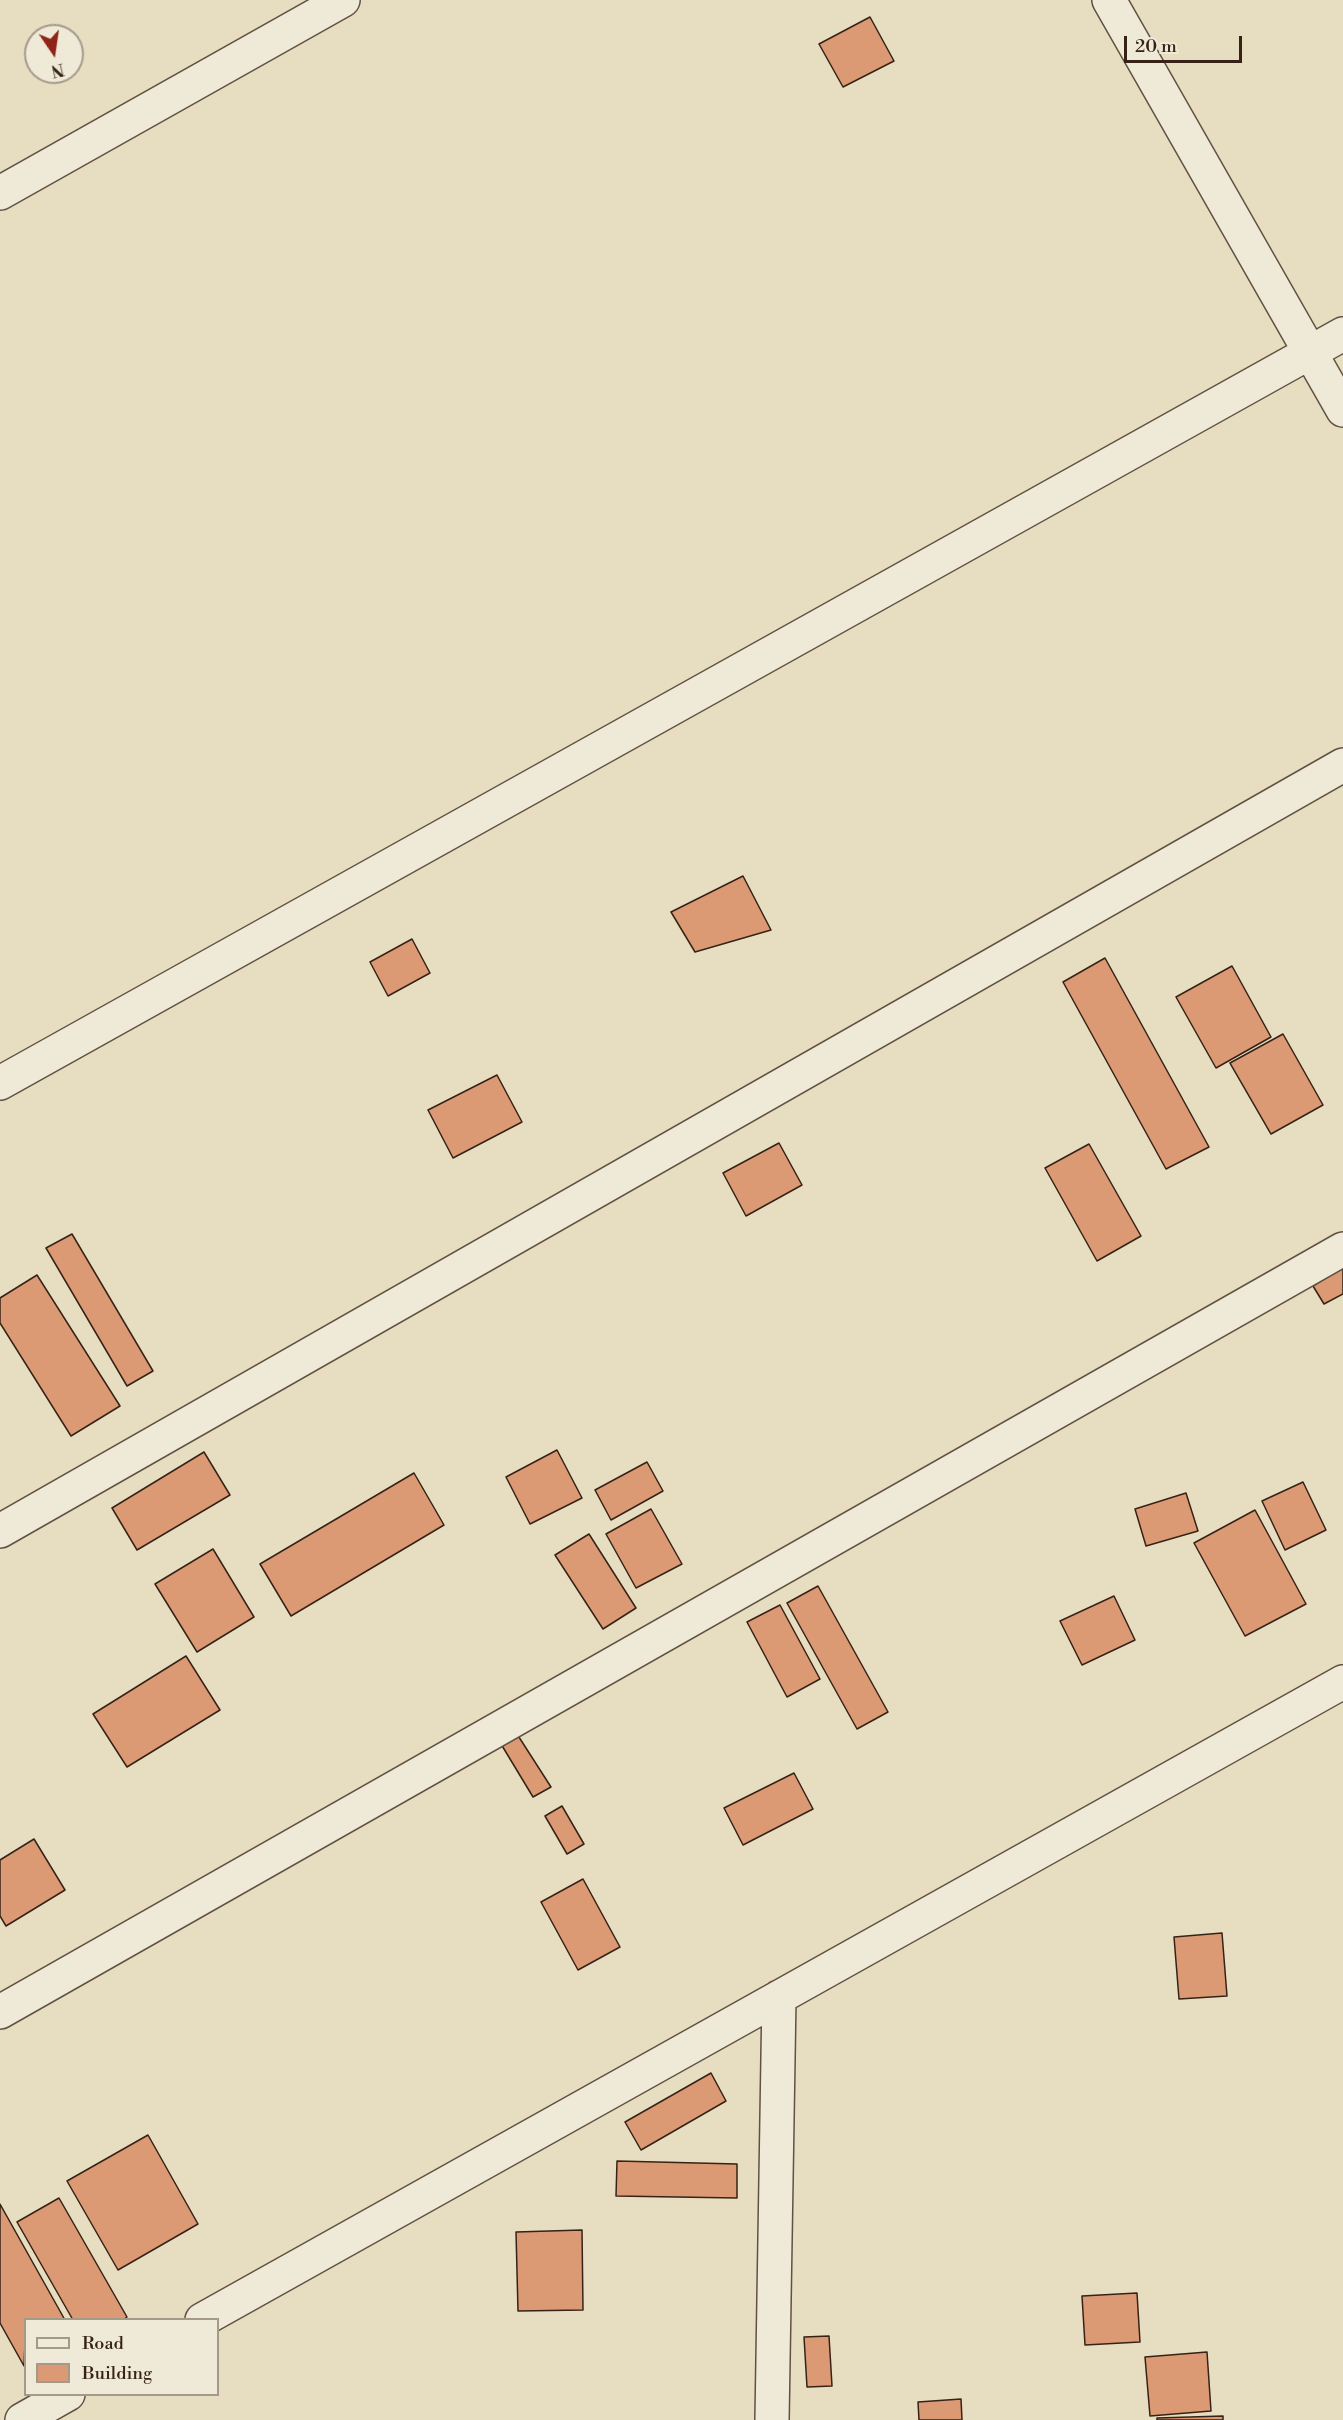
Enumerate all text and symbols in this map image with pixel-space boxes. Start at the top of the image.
north arrow [24,24,84,84]
scale bar [1127,24,1246,62]
text: 20 m [1135,35,1177,58]
text: N [49,58,66,81]
legend [24,2318,219,2396]
text: Road [82,2332,124,2355]
text: Building [82,2362,152,2385]

